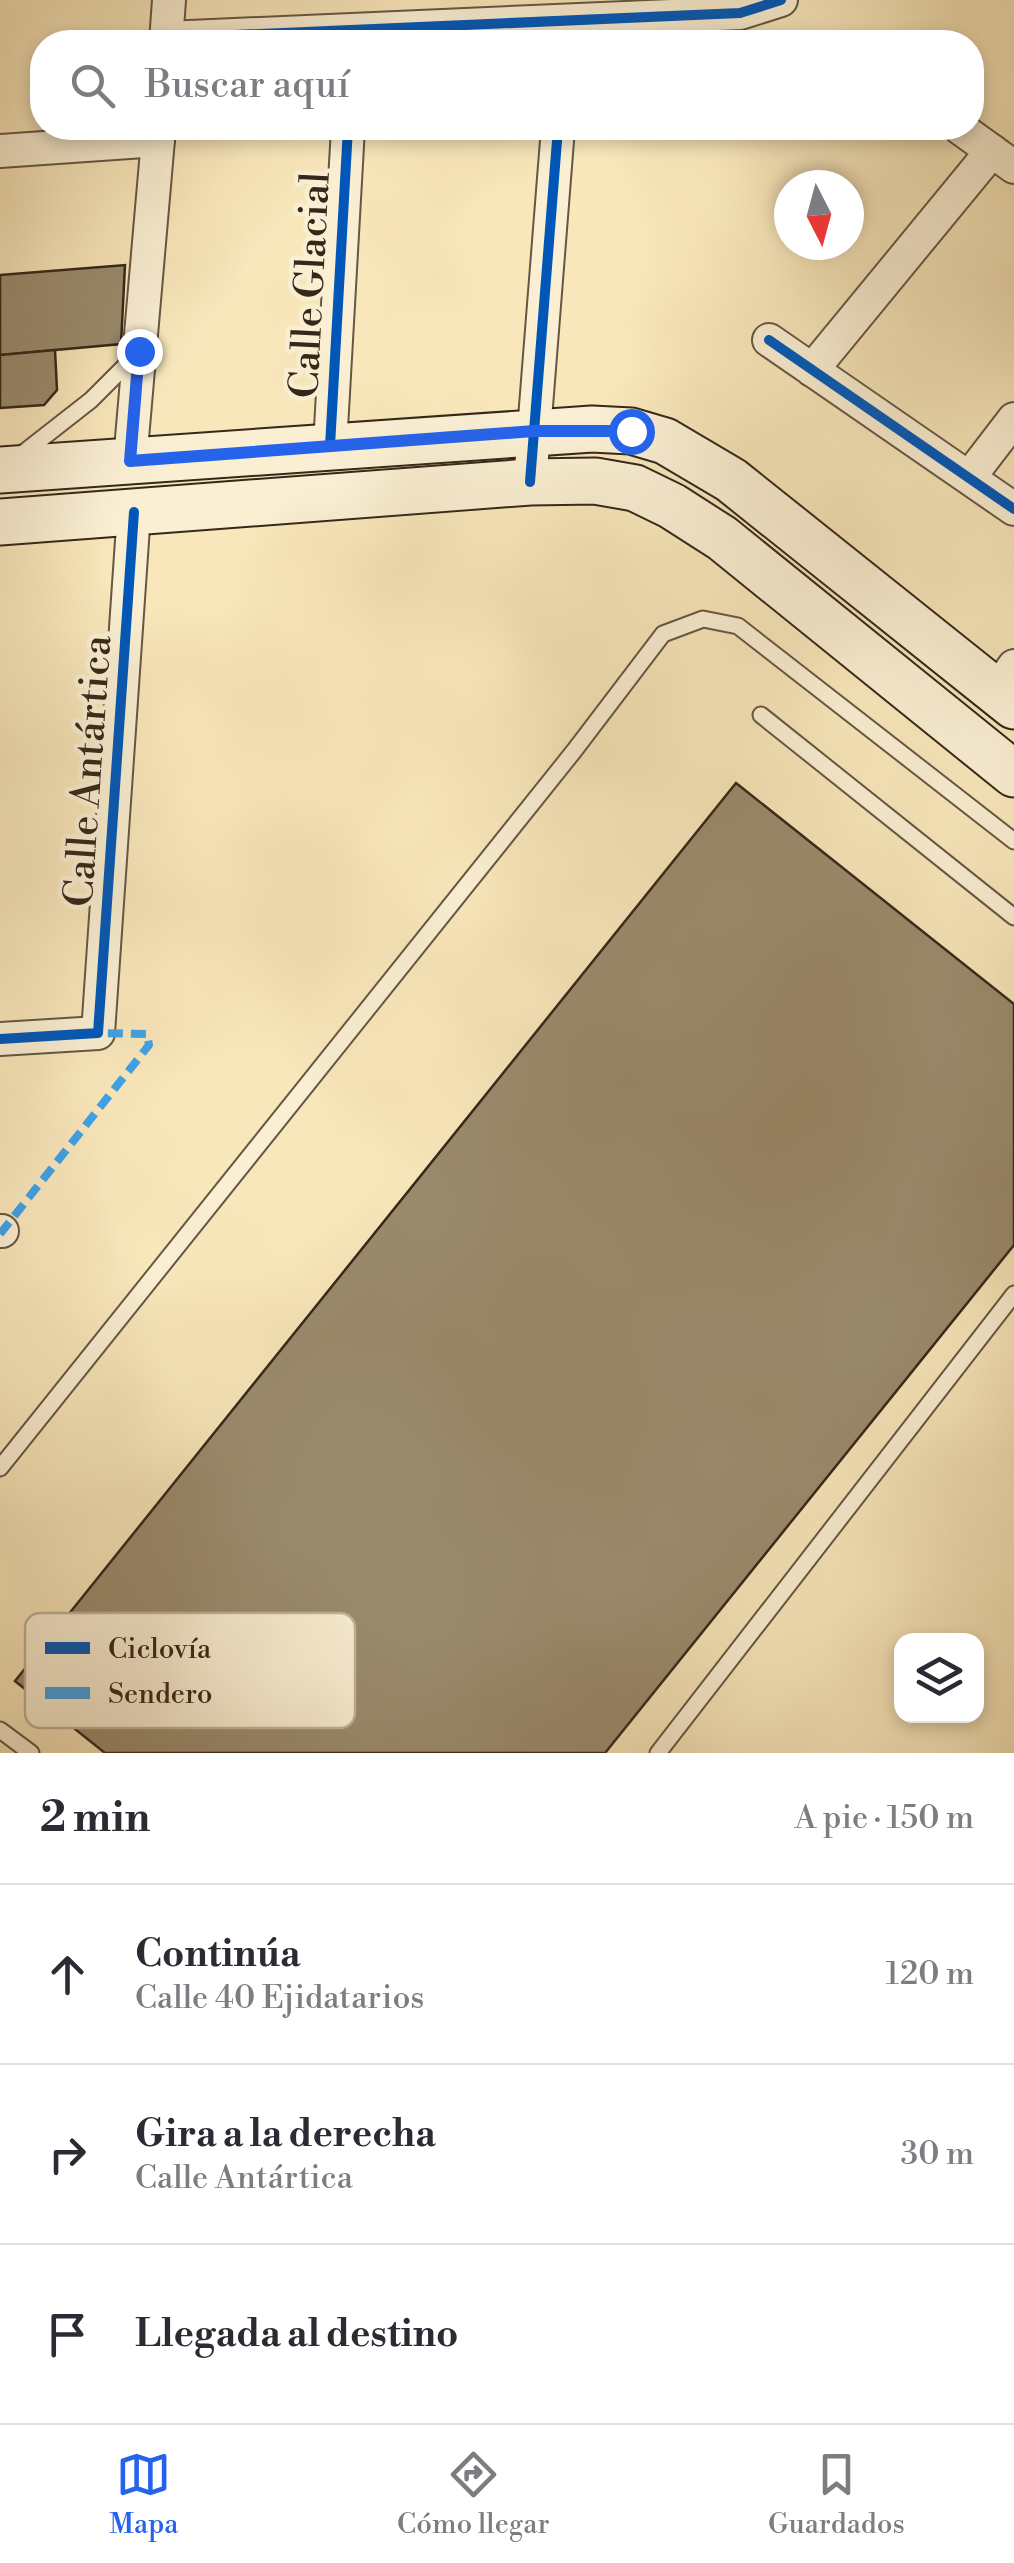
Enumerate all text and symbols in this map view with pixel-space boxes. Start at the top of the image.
search box [30,30,984,140]
icon: search [65,58,120,113]
text: Buscar aquí [145,62,350,109]
street label: Calle Glacial [280,170,342,400]
north arrow [774,170,864,260]
route end [117,329,163,375]
route start [609,409,655,455]
street label: Calle Antártica [55,633,123,909]
legend [25,1613,355,1728]
text: Ciclovía [108,1632,212,1667]
map controls [894,1633,984,1723]
button: layers [894,1633,984,1723]
text: Sendero [108,1677,212,1712]
text: 2 min [40,1792,150,1845]
text: A pie · 150 m [794,1798,974,1838]
text: Continúa [135,1931,301,1978]
icon: ahead [40,1947,95,2002]
text: 120 m [885,1954,974,1994]
text: Calle 40 Ejidatarios [135,1978,424,2018]
text: Gira a la derecha [135,2111,436,2158]
icon: right [40,2127,95,2182]
text: 30 m [900,2134,974,2174]
text: Calle Antártica [135,2158,353,2198]
icon: arrive [40,2307,95,2362]
text: Llegada al destino [135,2311,458,2358]
tab: Mapa [109,2447,179,2542]
tab: Cómo llegar [397,2447,550,2542]
tab: Guardados [768,2447,905,2542]

